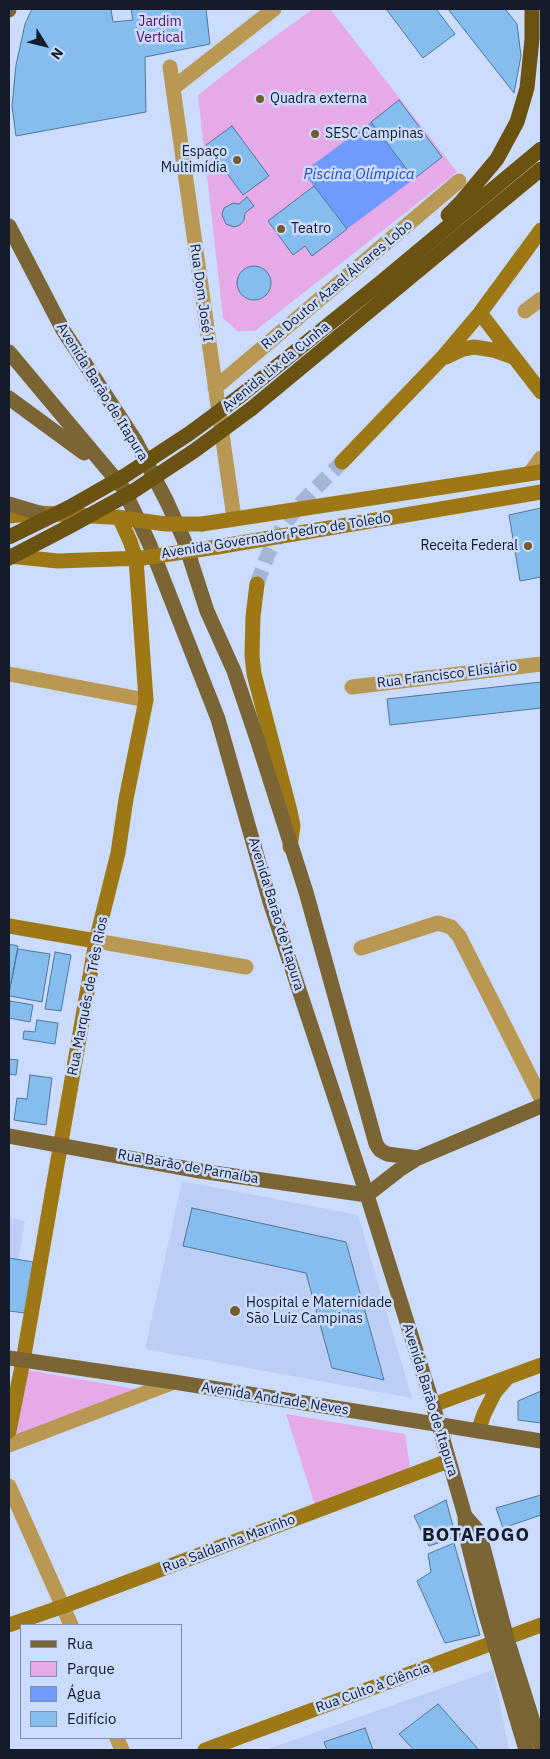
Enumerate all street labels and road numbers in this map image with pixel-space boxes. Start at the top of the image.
street label: Rua Doutor Azael Álvares Lobo [258,217,416,353]
street label: Rua Dom José I [186,243,216,343]
street label: Avenida Lix da Cunha [219,319,333,415]
street label: Avenida Barão de Itapura [53,320,151,464]
street label: Avenida Governador Pedro de Toledo [160,510,392,562]
street label: Rua Francisco Elisiário [376,658,518,692]
street label: Avenida Barão de Itapura [245,835,307,993]
street label: Rua Marquês de Três Rios [64,915,112,1077]
street label: Rua Barão de Parnaíba [116,1146,260,1188]
street label: Avenida Barão de Itapura [399,1321,461,1479]
street label: Avenida Andrade Neves [200,1379,350,1419]
street label: Rua Saldanha Marinho [160,1511,298,1577]
street label: Rua Culto à Ciência [313,1659,433,1717]

